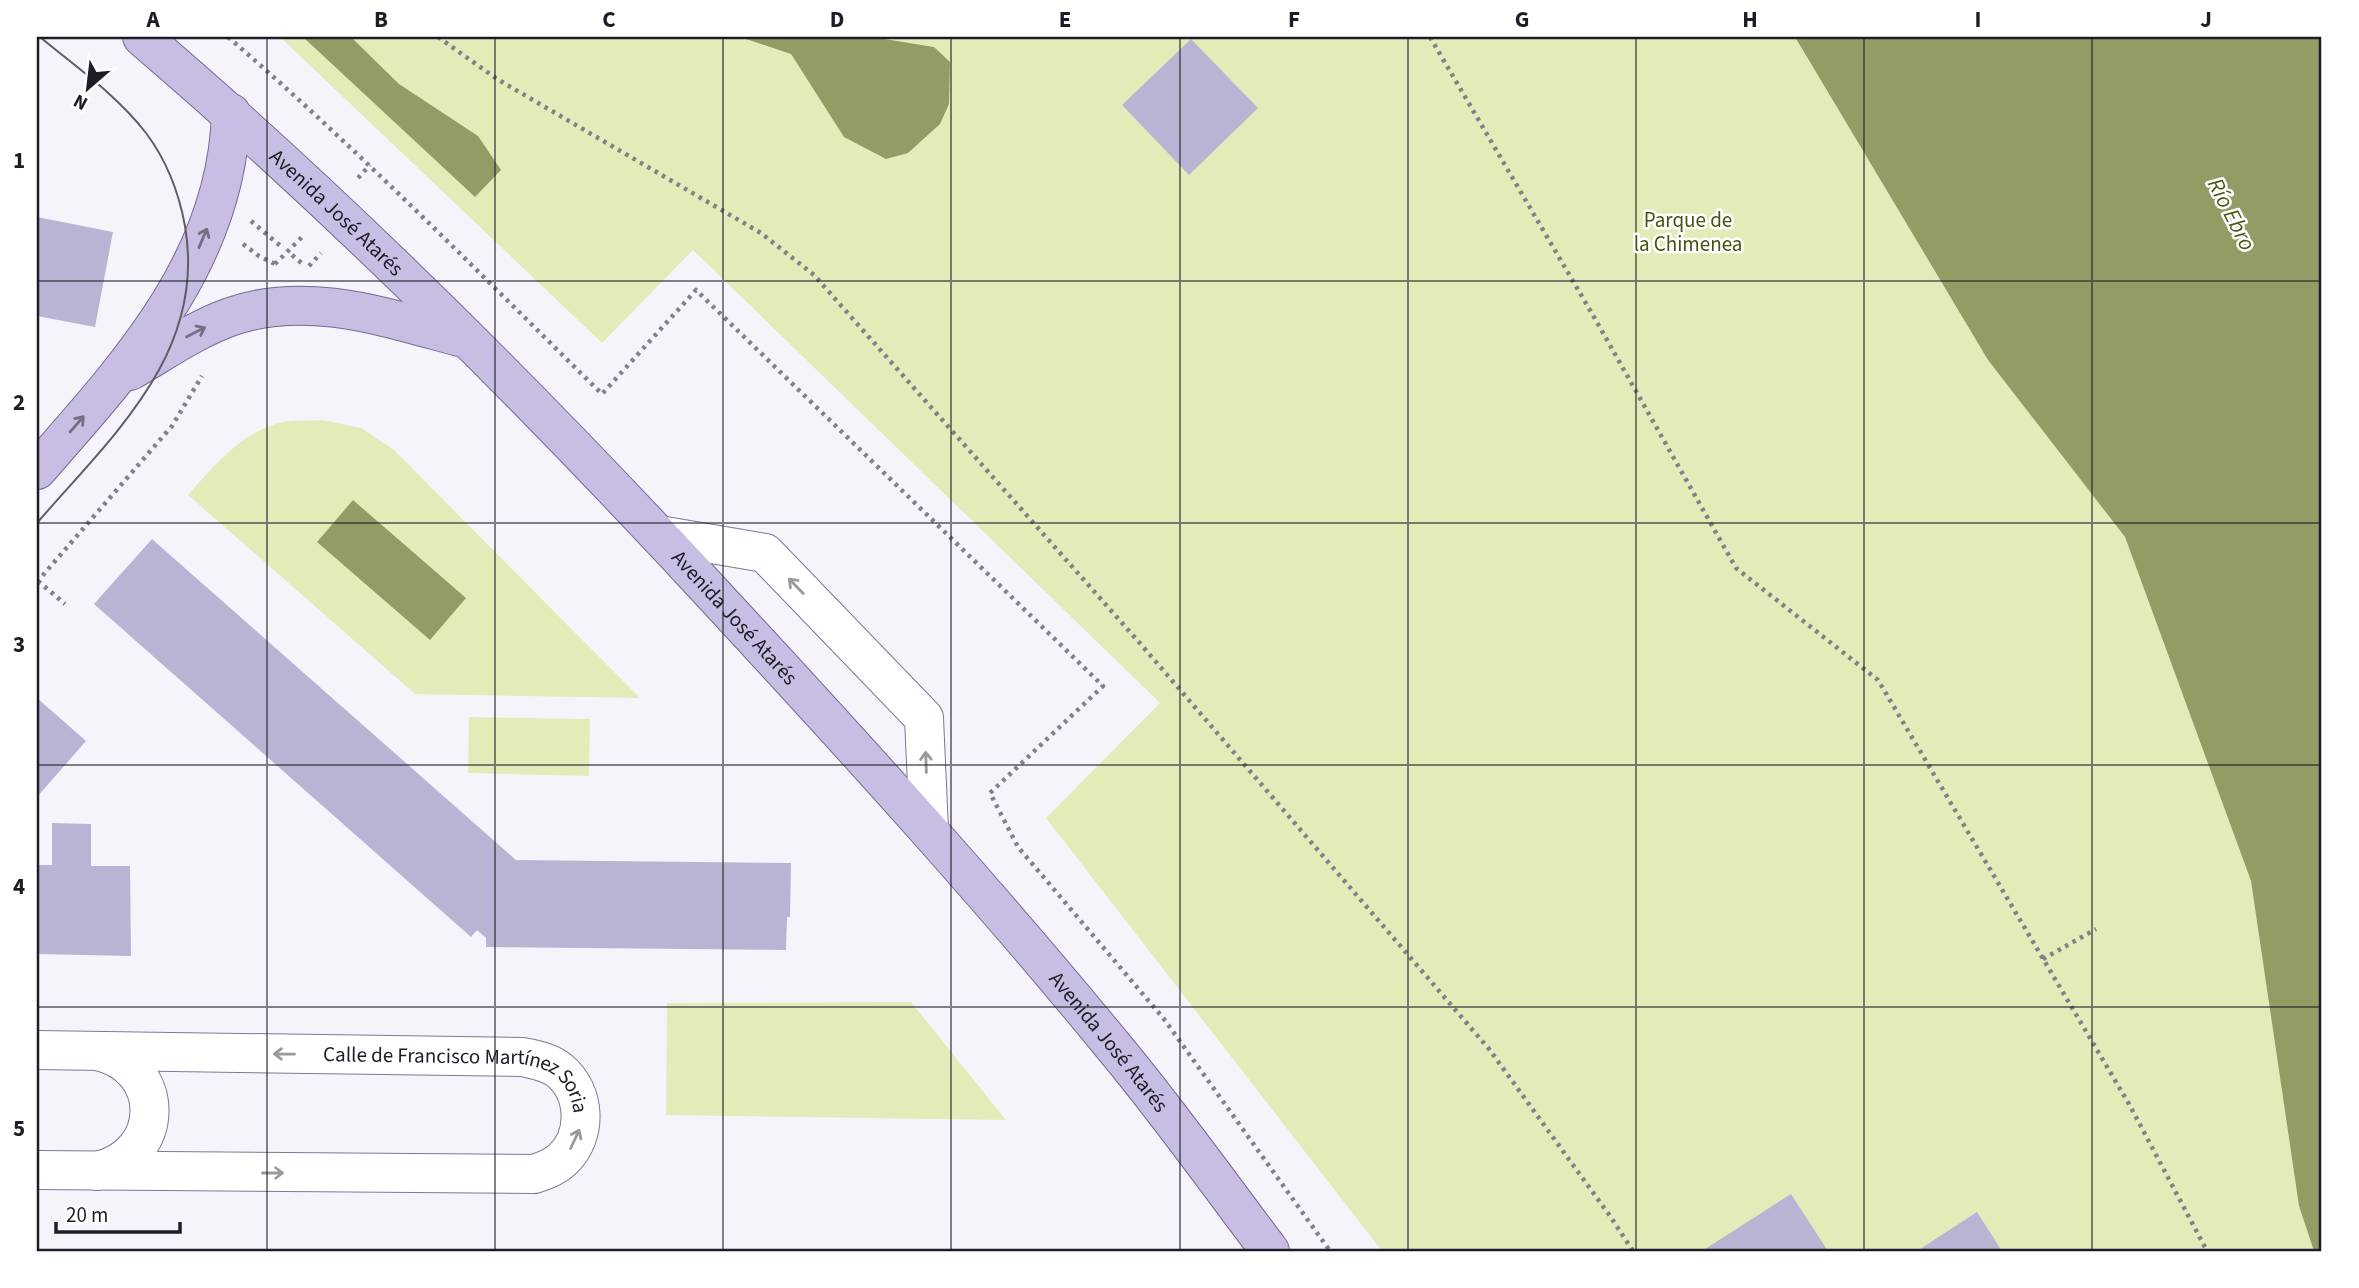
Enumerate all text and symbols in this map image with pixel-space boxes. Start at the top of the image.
text: A [145,3,160,36]
text: B [374,3,388,36]
text: C [602,3,616,36]
text: D [830,3,844,36]
text: E [1059,3,1071,36]
text: F [1288,3,1300,36]
text: G [1515,3,1529,36]
text: H [1742,3,1758,36]
text: I [1975,3,1981,36]
text: J [2200,3,2212,36]
north arrow [52,52,122,122]
text: N [69,87,93,117]
street label: Avenida José Atarés [263,142,410,283]
text: 1 [13,144,25,177]
water label: Río Ebro [2199,172,2264,256]
park label: Parque de la Chimenea [1634,205,1742,259]
one-way arrow [197,228,210,249]
one-way arrow [186,325,206,339]
text: 2 [13,386,25,419]
one-way arrow [68,416,84,434]
street label: Avenida José Atarés [665,543,805,692]
one-way arrow [788,578,805,595]
text: 3 [13,628,25,661]
one-way arrow [919,750,933,773]
text: 4 [13,870,25,903]
street label: Avenida José Atarés [1042,965,1176,1119]
street label: Calle de Francisco Martínez Soria [323,1039,596,1115]
one-way arrow [272,1047,295,1061]
text: 5 [13,1112,25,1145]
one-way arrow [569,1129,582,1150]
one-way arrow [262,1166,285,1179]
scale bar [56,1190,180,1234]
text: 20 m [66,1200,108,1230]

